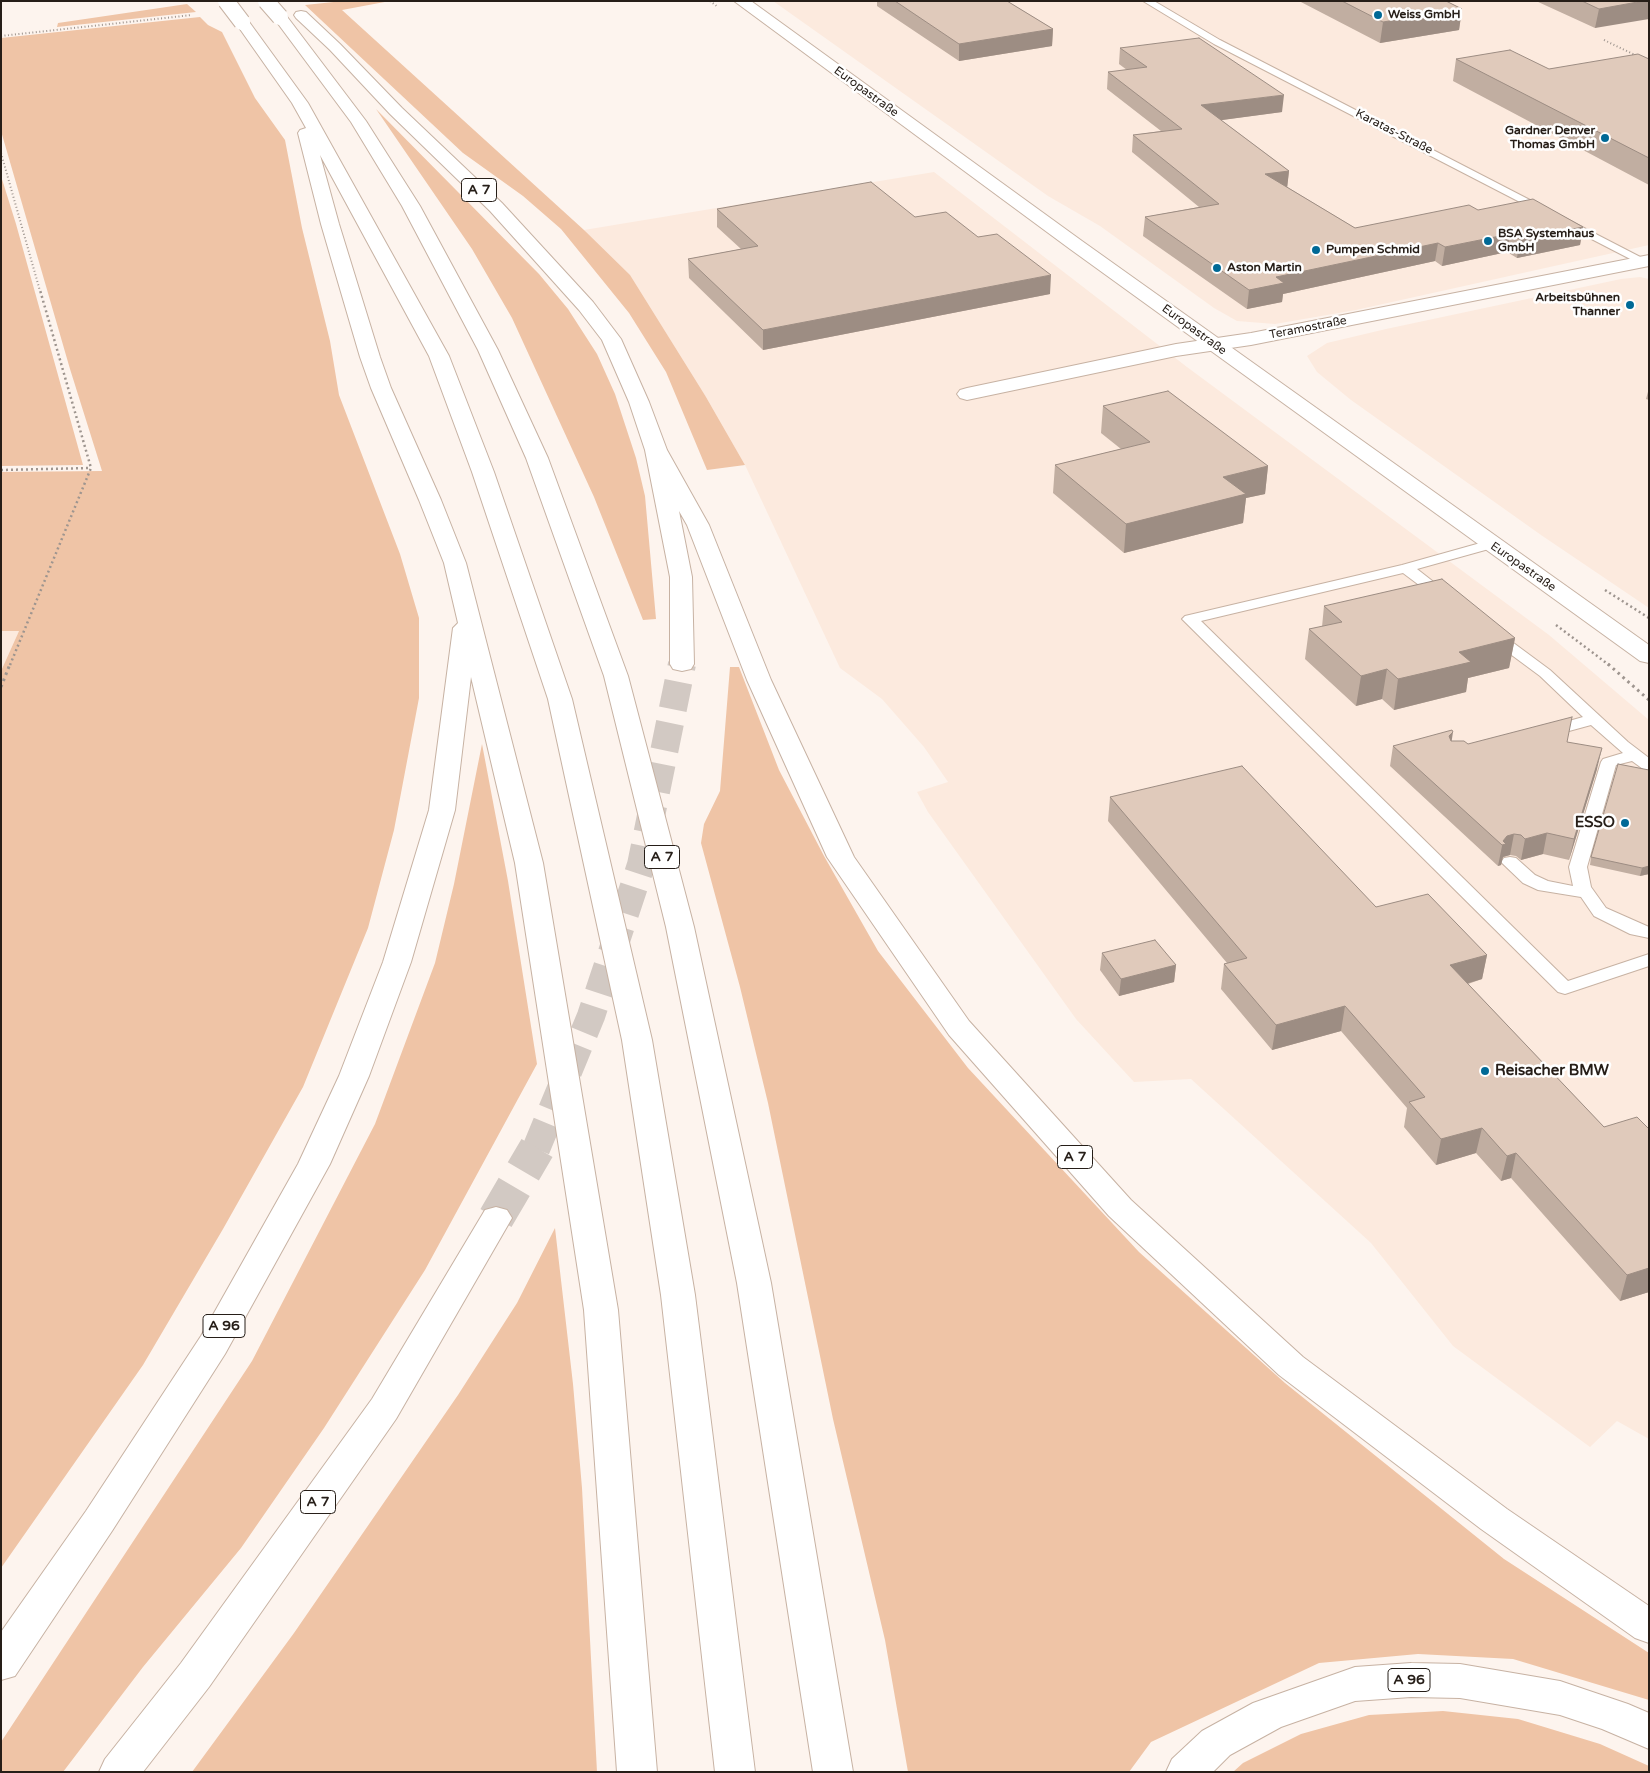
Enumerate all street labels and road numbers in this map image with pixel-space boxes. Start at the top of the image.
street label: Europastraße [831,64,901,120]
street label: Karatas-Straße [1353,106,1435,158]
road number: A 7 [462,178,496,202]
street label: Europastraße [1159,302,1229,358]
street label: Teramostraße [1268,313,1348,343]
street label: Europastraße [1488,539,1558,595]
road number: A 7 [644,846,680,869]
road number: A 7 [1058,1146,1092,1168]
road number: A 96 [203,1314,245,1338]
road number: A 7 [300,1490,336,1514]
road number: A 96 [1388,1668,1430,1692]

